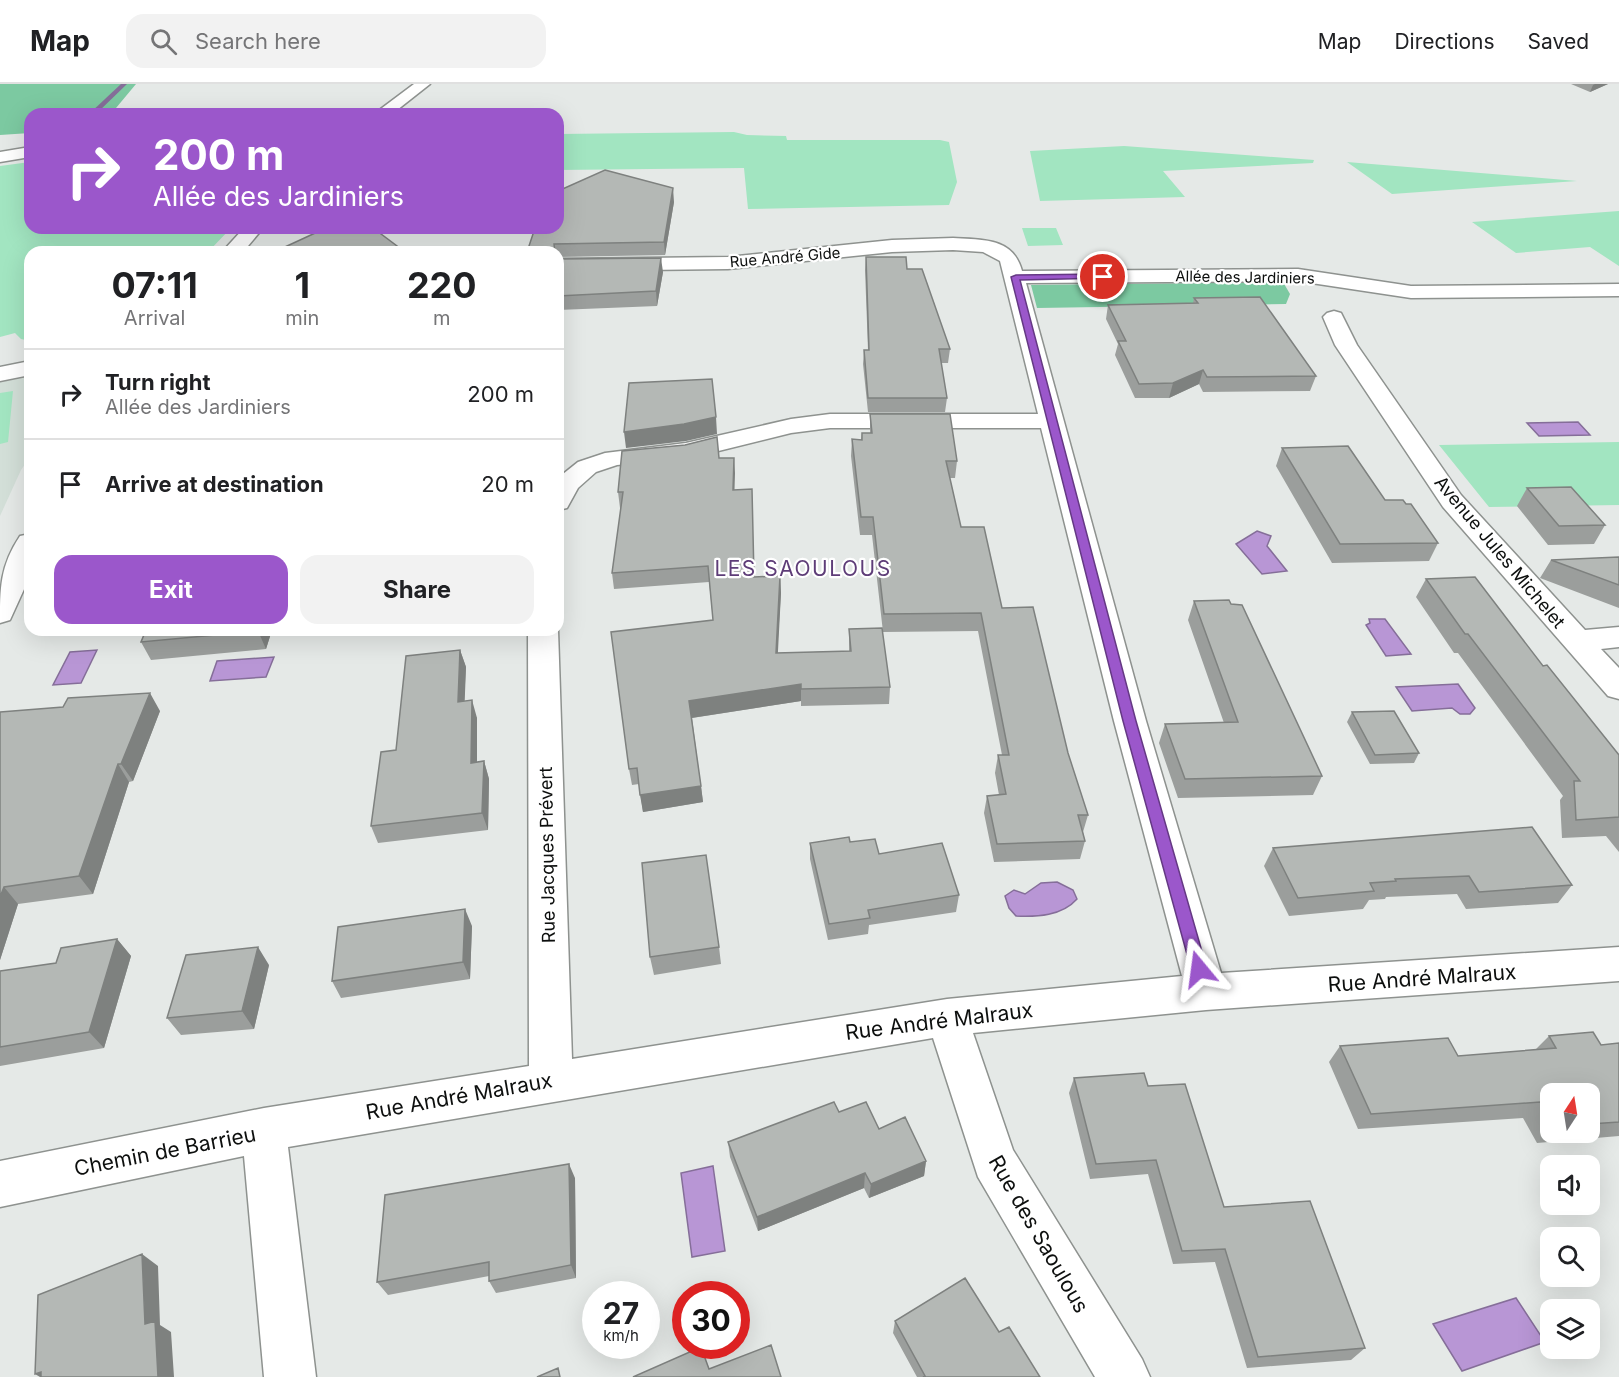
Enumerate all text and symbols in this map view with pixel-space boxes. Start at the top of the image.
search box [126,14,546,68]
text: Map [30,24,90,58]
icon: search [147,25,180,58]
text: Search here [195,28,321,54]
text: Map [1318,29,1361,54]
text: Directions [1394,29,1495,54]
text: Saved [1528,29,1589,54]
text: 200 m [153,129,284,180]
icon: right [54,132,132,210]
text: Allée des Jardiniers [153,180,404,213]
street label: Rue André Gide [729,243,841,271]
pin [1077,251,1128,302]
icon: arrive [1086,260,1119,293]
text: 07:11 [111,263,198,307]
text: 1 [295,263,310,307]
text: 220 [407,263,477,307]
street label: Allée des Jardiniers [1175,266,1315,288]
text: Arrival [124,306,185,330]
text: min [285,306,319,330]
text: m [433,306,450,330]
text: Turn right [105,369,211,395]
icon: right [54,378,87,411]
text: 200 m [467,381,534,407]
text: Allée des Jardiniers [105,395,291,419]
icon: arrive [54,468,87,501]
text: Arrive at destination [105,471,324,497]
text: 20 m [481,471,534,497]
street label: Avenue Jules Michelet [1430,472,1570,632]
button: Exit [54,555,288,624]
button: Share [300,555,534,624]
district label: LES SAOULOUS [714,556,892,581]
street label: Rue Jacques Prévert [535,766,559,943]
position arrow [1167,937,1231,1001]
street label: Rue André Malraux [1327,959,1517,997]
street label: Rue André Malraux [844,997,1034,1045]
street label: Rue André Malraux [364,1067,554,1125]
north arrow [1540,1083,1600,1143]
map controls [1540,1083,1600,1359]
street label: Chemin de Barrieu [72,1121,258,1181]
street label: Rue des Saoulous [984,1151,1094,1317]
button: sound [1540,1155,1600,1215]
button: search [1540,1227,1600,1287]
speed limit sign: 30 [672,1281,750,1359]
text: 27 [603,1295,639,1331]
button: layers [1540,1299,1600,1359]
text: km/h [603,1326,639,1345]

